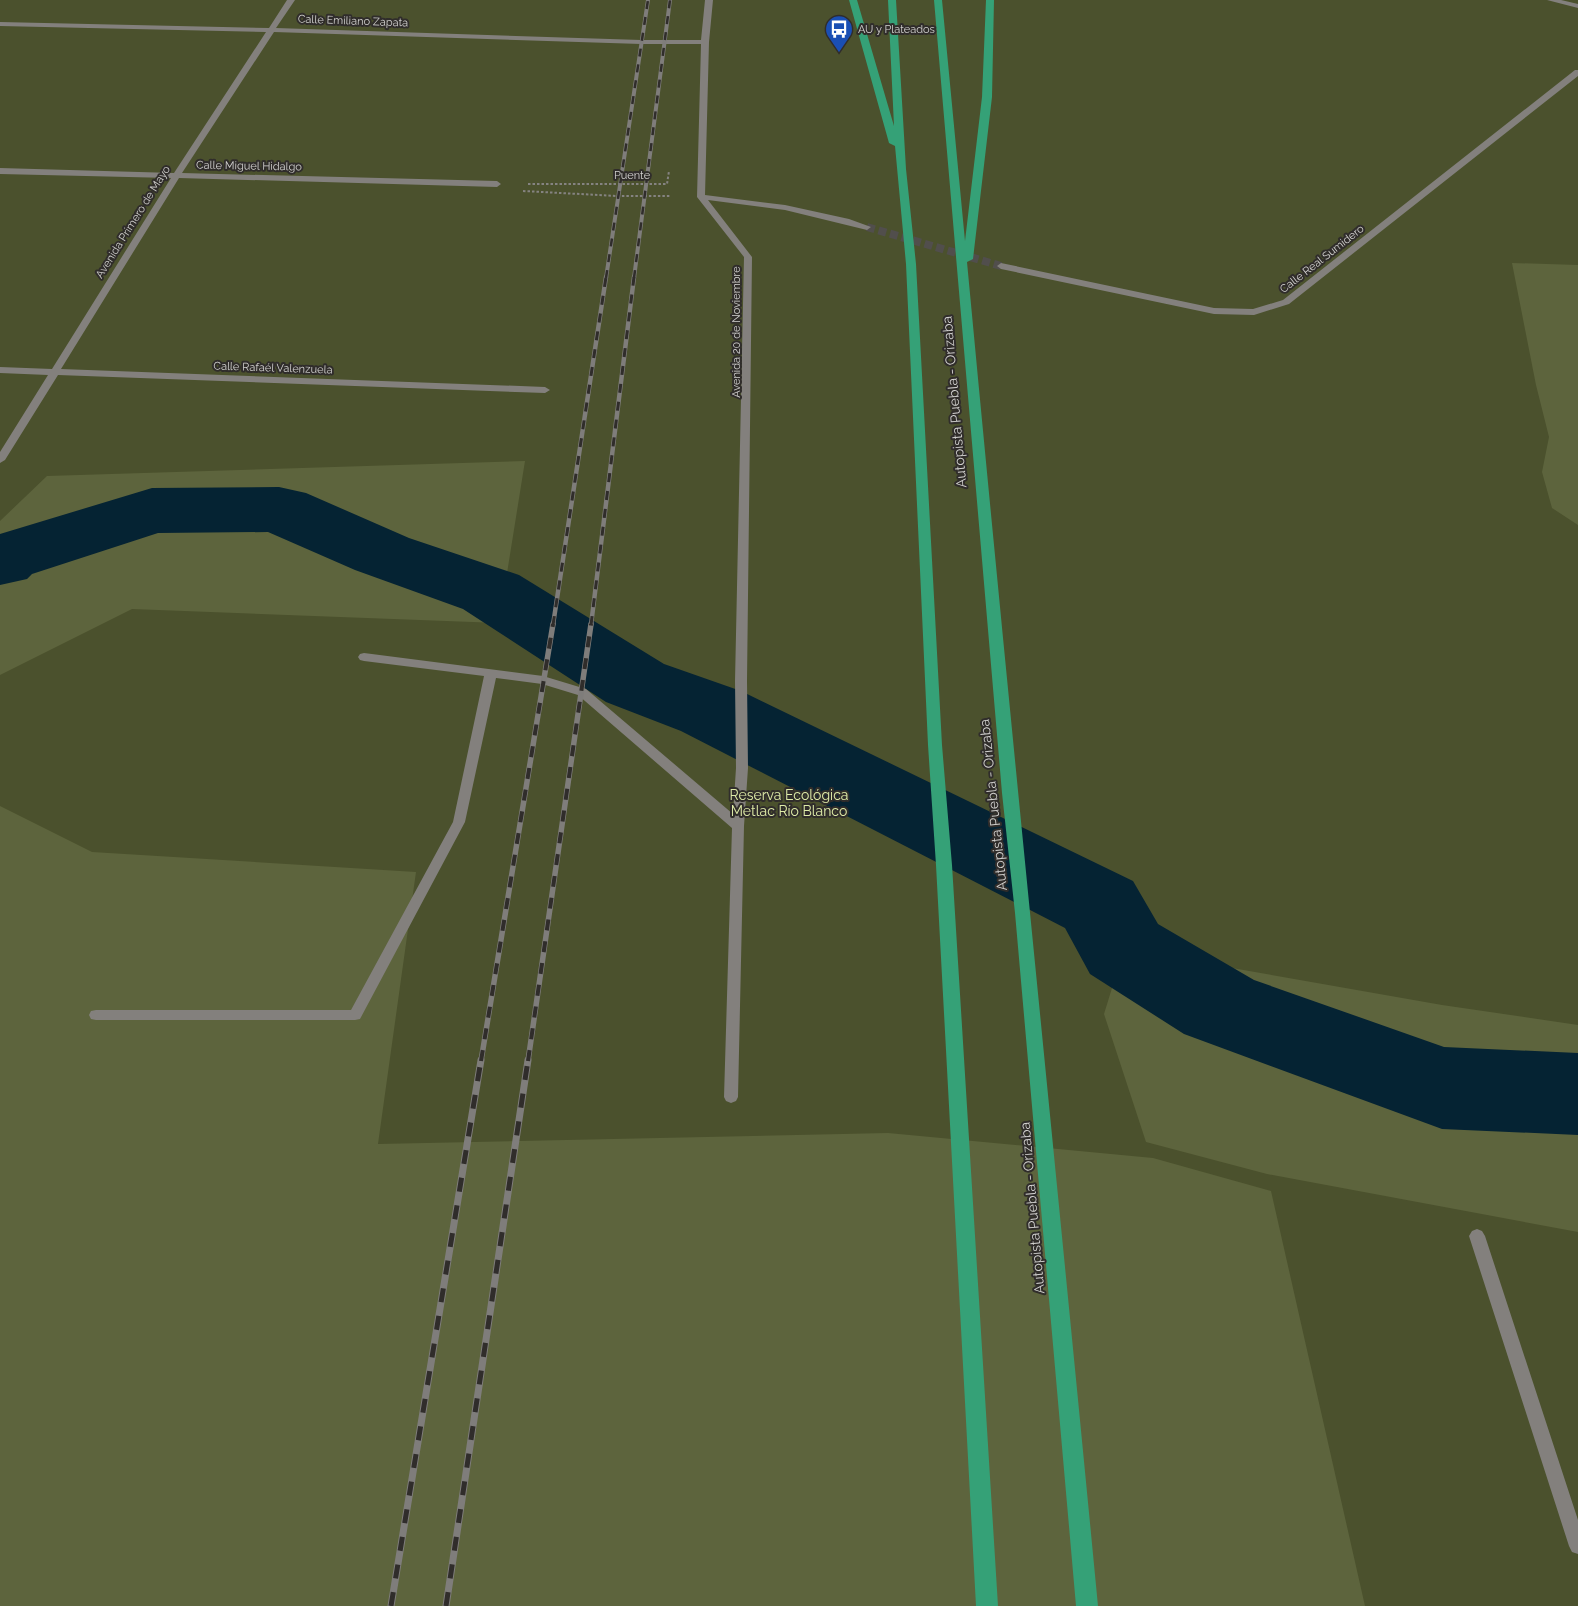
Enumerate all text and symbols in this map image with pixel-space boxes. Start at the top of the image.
street label: Calle Emiliano Zapata [298,13,408,29]
bus stop icon: AU y Plateados [824,14,854,53]
place label: AU y Plateados [858,23,935,36]
street label: Calle Miguel Hidalgo [196,159,302,173]
street label: Avenida Primero de Mayo [93,163,173,281]
street label: Puente [614,169,651,182]
street label: Calle Real Sumidero [1277,222,1367,296]
street label: Avenida 20 de Noviembre [730,266,743,398]
street label: Autopista Puebla - Orizaba [939,315,969,489]
street label: Calle Rafaél Valenzuela [213,359,333,377]
street label: Autopista Puebla - Orizaba [976,718,1010,892]
park label: Reserva Ecológica Metlac Río Blanco [730,787,848,819]
street label: Autopista Puebla - Orizaba [1017,1121,1047,1295]

